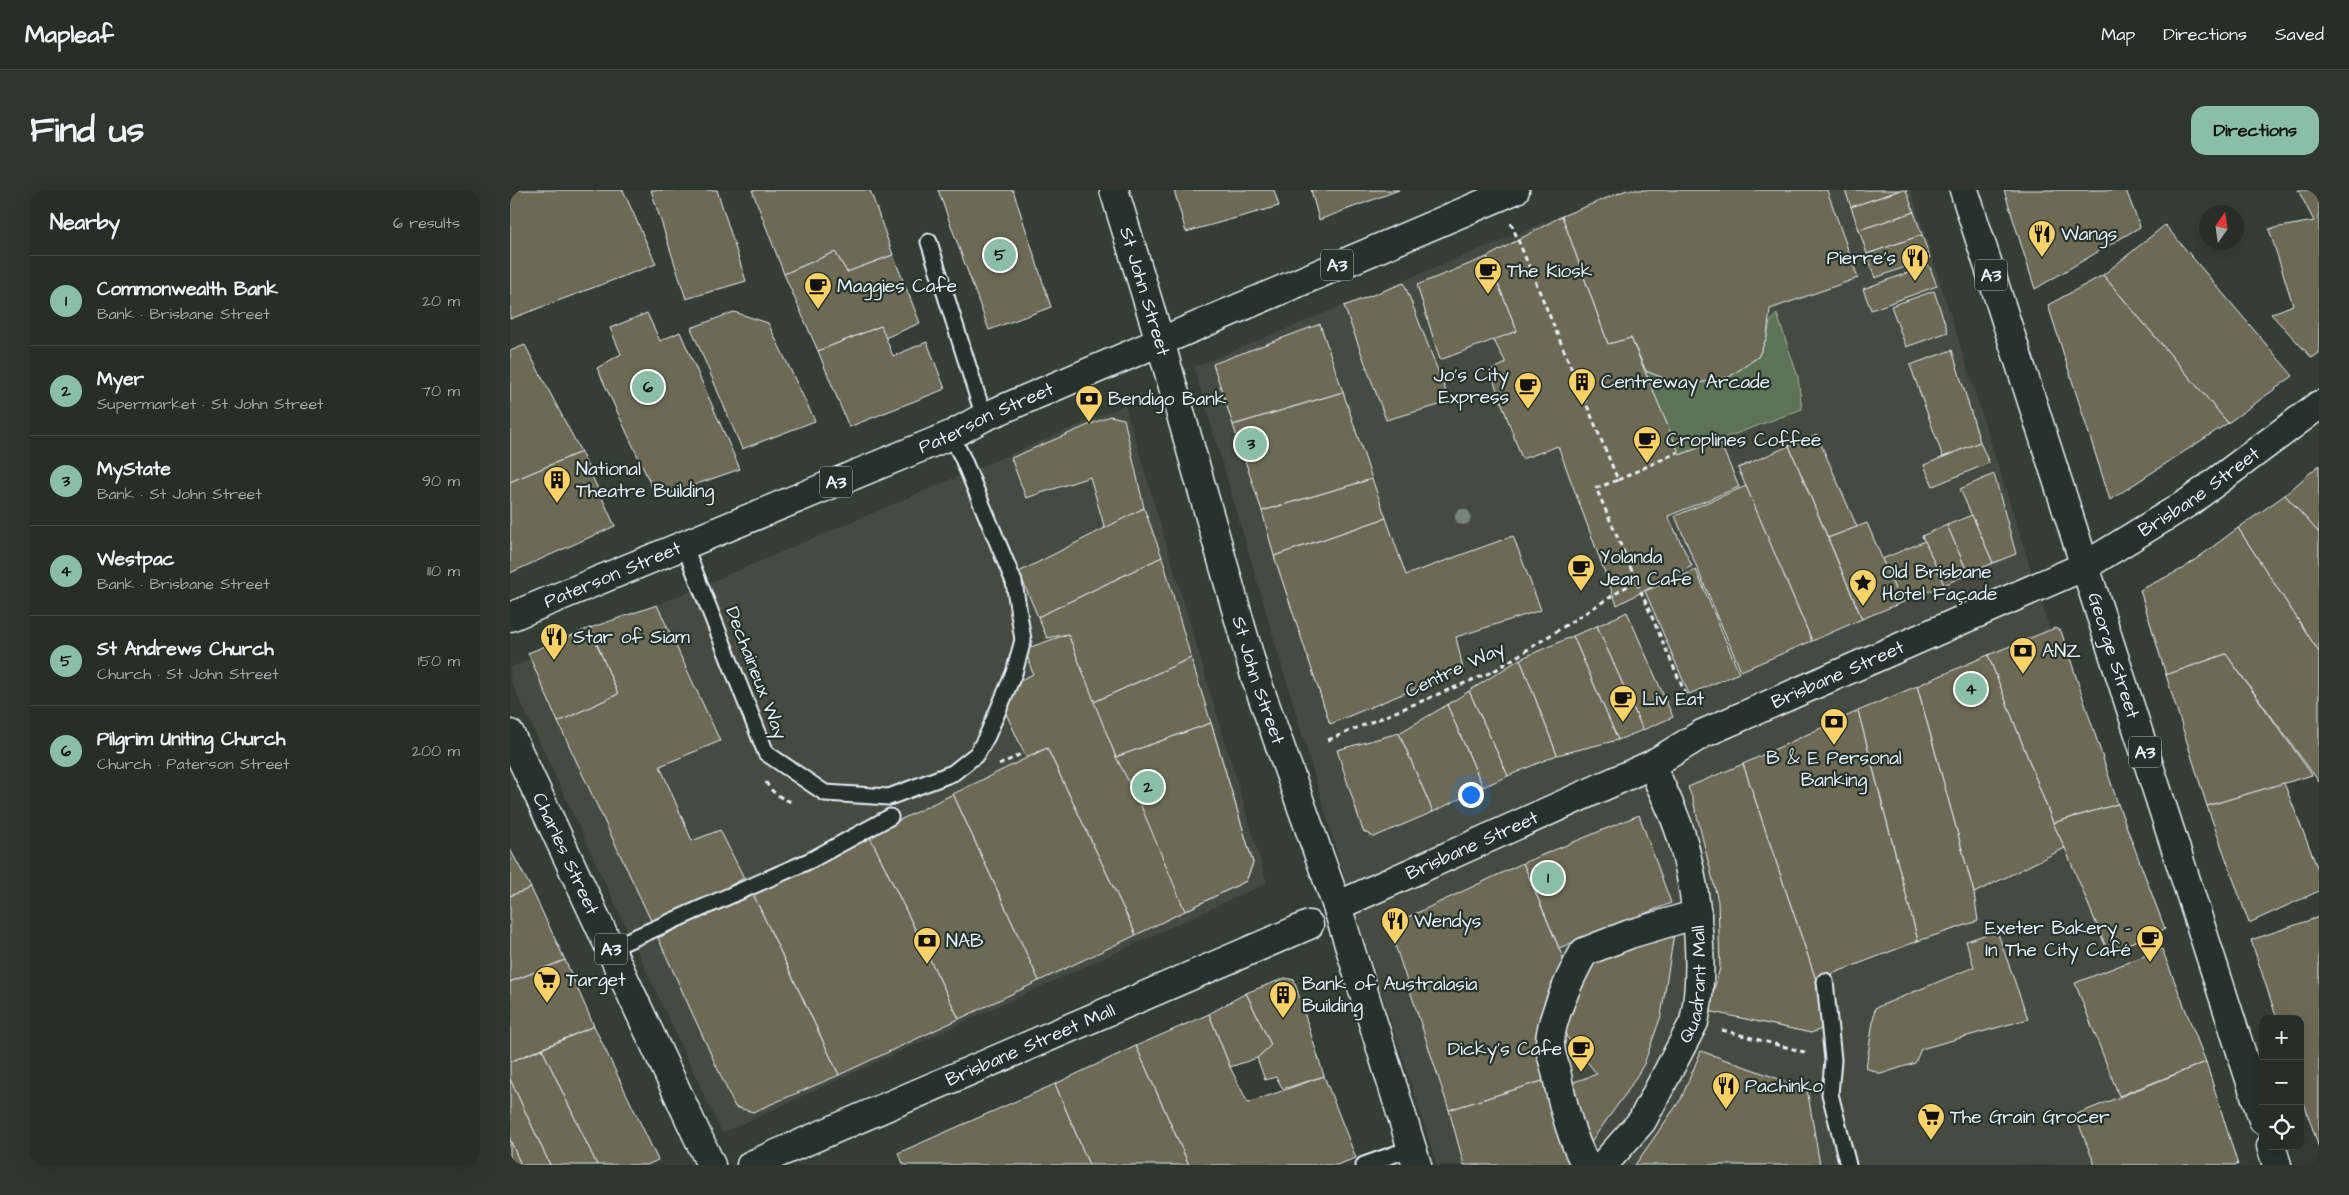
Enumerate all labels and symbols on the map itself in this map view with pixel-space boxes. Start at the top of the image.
north arrow [2199,205,2244,250]
restaurant icon: Wangs [2027,219,2057,258]
place label: Wangs [2061,221,2117,249]
street label: St John Street [1113,224,1177,359]
pin: 5 [984,236,1016,274]
restaurant icon: Pierre’s [1900,243,1930,282]
place label: Pierre’s [1827,245,1896,272]
road number: A3 [1321,250,1353,280]
cafe icon: The Kiosk [1473,256,1503,295]
place label: The Kiosk [1507,258,1593,285]
road number: A3 [1975,260,2007,290]
cafe icon: Maggies Cafe [803,271,833,310]
place label: Maggies Cafe [837,273,957,301]
place label: Jo's City Express [1434,362,1510,411]
building icon: Centreway Arcade [1567,367,1597,406]
pin: 6 [632,368,664,406]
place label: Centreway Arcade [1601,369,1770,397]
cafe icon: Jo's City Express [1513,371,1543,410]
street label: Paterson Street [914,375,1058,461]
bank icon: Bendigo Bank [1074,384,1104,423]
place label: Bendigo Bank [1108,386,1227,414]
pin: 3 [1235,425,1267,463]
cafe icon: Croplines Coffee [1632,425,1662,464]
place label: Croplines Coffee [1666,427,1821,454]
street label: Brisbane Street [2133,440,2266,544]
place label: National Theatre Building [576,456,714,506]
building icon: National Theatre Building [542,465,572,504]
road number: A3 [820,466,852,498]
street label: Paterson Street [540,534,686,615]
place label: Yolanda Jean Cafe [1600,544,1692,593]
cafe icon: Yolanda Jean Cafe [1566,553,1596,592]
place label: Old Brisbane Hotel Façade [1882,559,1997,608]
place icon: Old Brisbane Hotel Façade [1848,568,1878,607]
street label: George Street [2081,589,2147,722]
street label: Dechaineux Way [717,603,794,744]
street label: St John Street [1225,613,1292,748]
restaurant icon: Star of Siam [539,622,569,661]
place label: Star of Siam [573,624,690,651]
street label: Brisbane Street [1767,633,1909,716]
street label: Centre Way [1401,635,1510,706]
bank icon: ANZ [2008,636,2038,675]
place label: ANZ [2042,638,2081,665]
pin: 4 [1955,670,1987,708]
cafe icon: Liv Eat [1608,684,1638,723]
place label: Liv Eat [1642,686,1704,713]
bank icon: B & E Personal Banking [1819,707,1849,746]
road number: A3 [2129,736,2161,768]
place label: B & E Personal Banking [1766,745,1902,795]
pin: 2 [1132,768,1164,806]
your location [1458,782,1484,808]
street label: Charles Street [526,788,606,919]
street label: Brisbane Street [1401,804,1543,887]
pin: 1 [1532,859,1564,897]
restaurant icon: Wendys [1380,906,1410,945]
place label: Wendys [1414,908,1481,936]
place label: Exeter Bakery - In The City Café [1985,915,2131,965]
street label: Quadrant Mall [1672,924,1713,1048]
cafe icon: Exeter Bakery - In The City Café [2135,924,2165,963]
bank icon: NAB [912,926,942,965]
place label: NAB [946,928,984,955]
road number: A3 [595,934,627,964]
supermarket icon: Target [532,965,562,1004]
place label: Target [566,967,626,995]
place label: Bank of Australasia Building [1302,971,1478,1021]
building icon: Bank of Australasia Building [1268,980,1298,1019]
street label: Brisbane Street Mall [941,997,1119,1093]
cafe icon: Dicky's Cafe [1566,1034,1596,1073]
place label: Dicky's Cafe [1448,1036,1562,1064]
restaurant icon: Pachinko [1711,1071,1741,1110]
place label: Pachinko [1745,1073,1823,1100]
supermarket icon: The Grain Grocer [1916,1102,1946,1141]
place label: The Grain Grocer [1950,1104,2110,1131]

